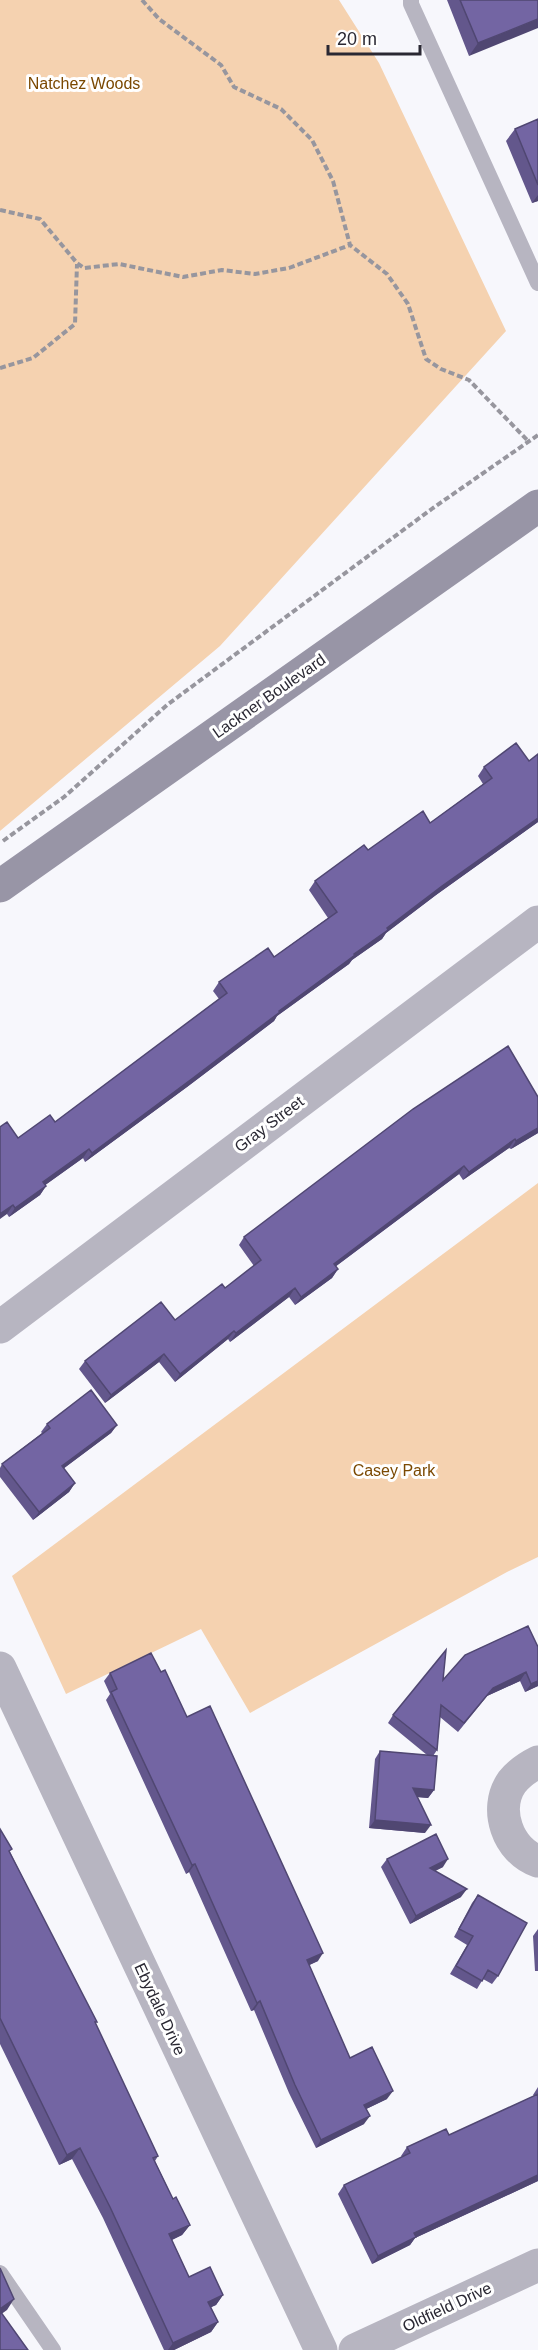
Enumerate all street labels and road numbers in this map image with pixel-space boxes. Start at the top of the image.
street label: Lackner Boulevard [209,651,329,741]
street label: Gray Street [231,1092,307,1155]
street label: Ebydale Drive [131,1960,189,2058]
street label: Oldfield Drive [400,2279,494,2335]

